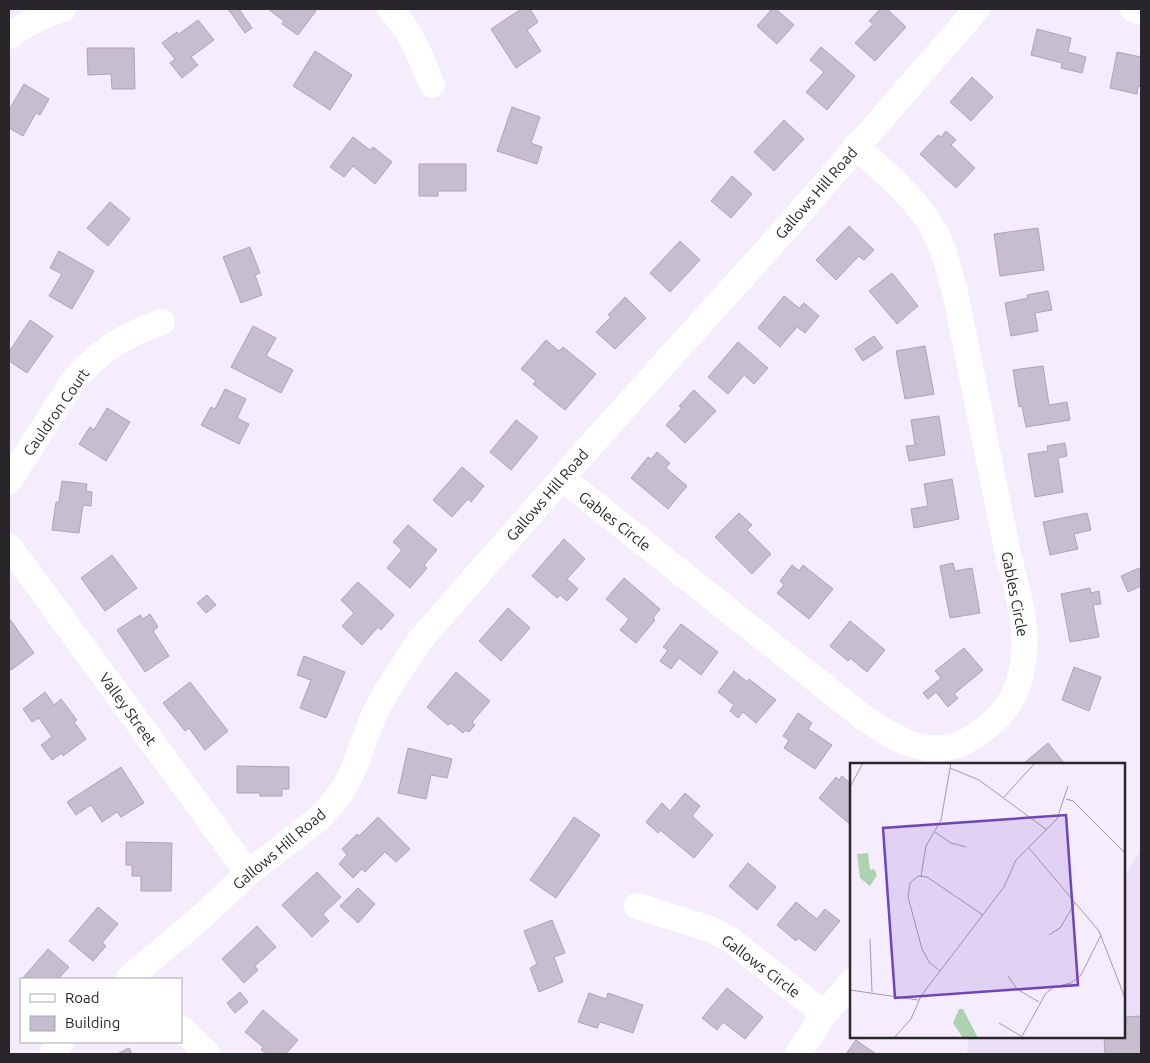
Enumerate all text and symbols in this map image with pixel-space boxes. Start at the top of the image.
street label: Gallows Hill Road [772,144,860,242]
street label: Cauldron Court [20,365,92,459]
street label: Gallows Hill Road [503,446,591,544]
street label: Gables Circle [576,488,654,554]
street label: Gables Circle [998,550,1032,638]
street label: Valley Street [96,669,160,749]
inset map [850,763,1125,1038]
street label: Gallows Hill Road [229,805,329,893]
street label: Gallows Circle [719,931,803,1001]
legend [20,978,182,1043]
text: Road [65,989,100,1006]
text: Building [65,1014,120,1031]

